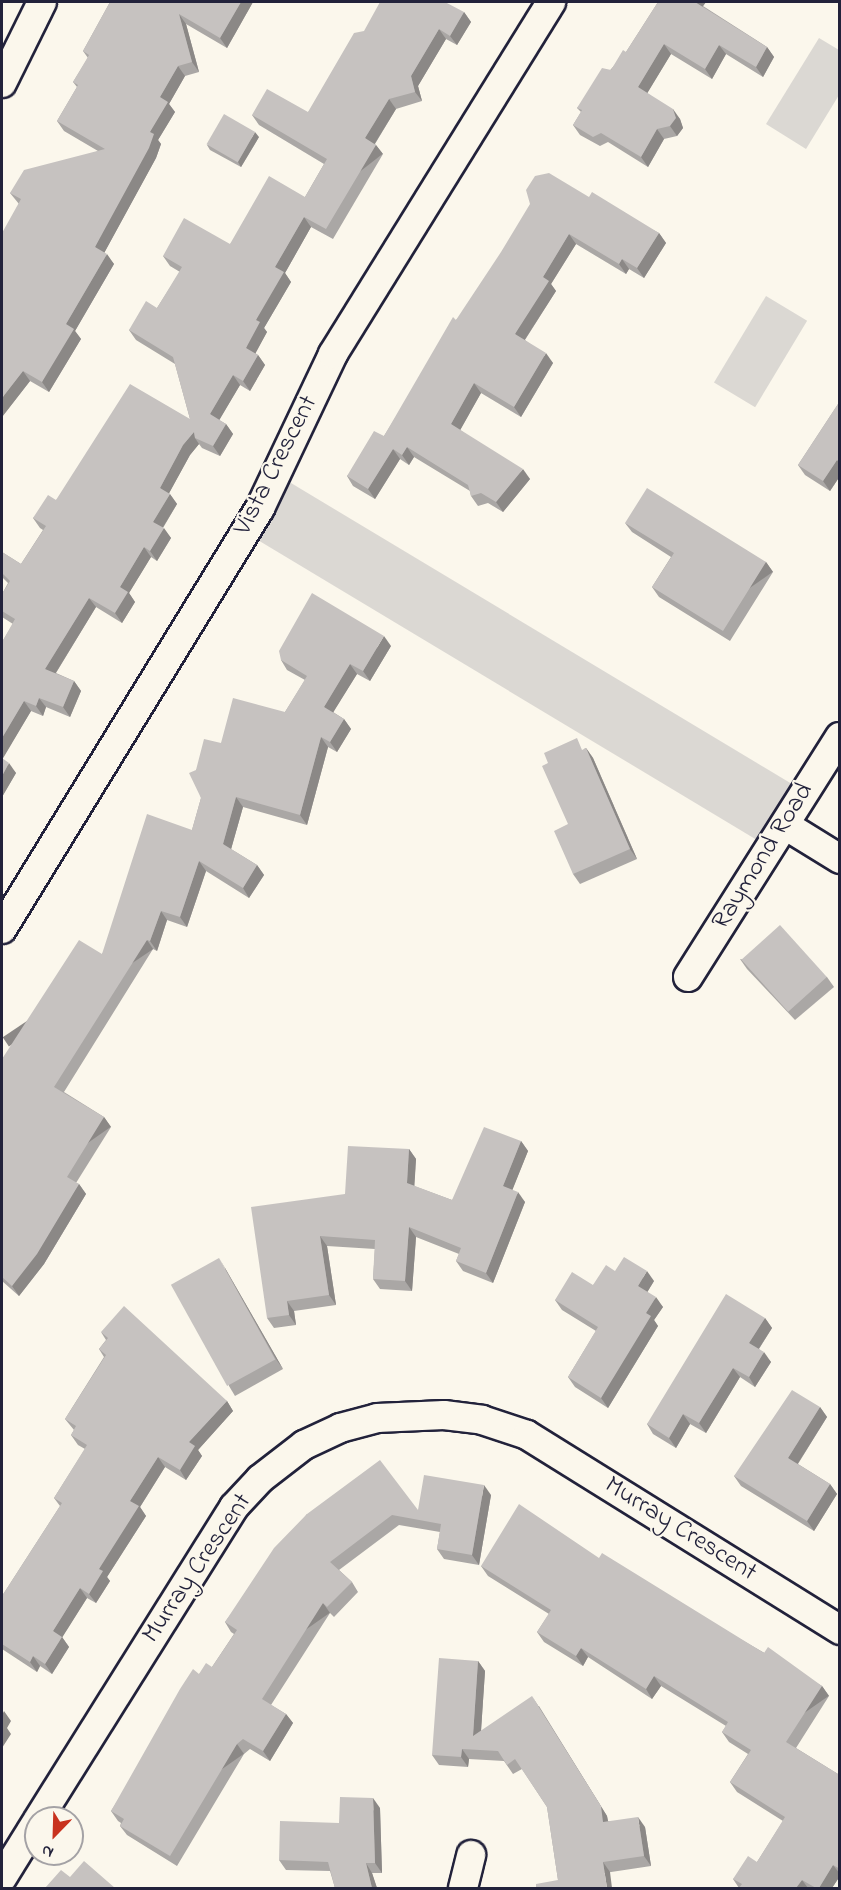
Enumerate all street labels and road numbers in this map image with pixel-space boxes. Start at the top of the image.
street label: Vista Crescent [228,391,326,541]
street label: Raymond Road [707,778,821,936]
street label: Murray Crescent [598,1471,762,1589]
street label: Murray Crescent [137,1488,259,1650]

